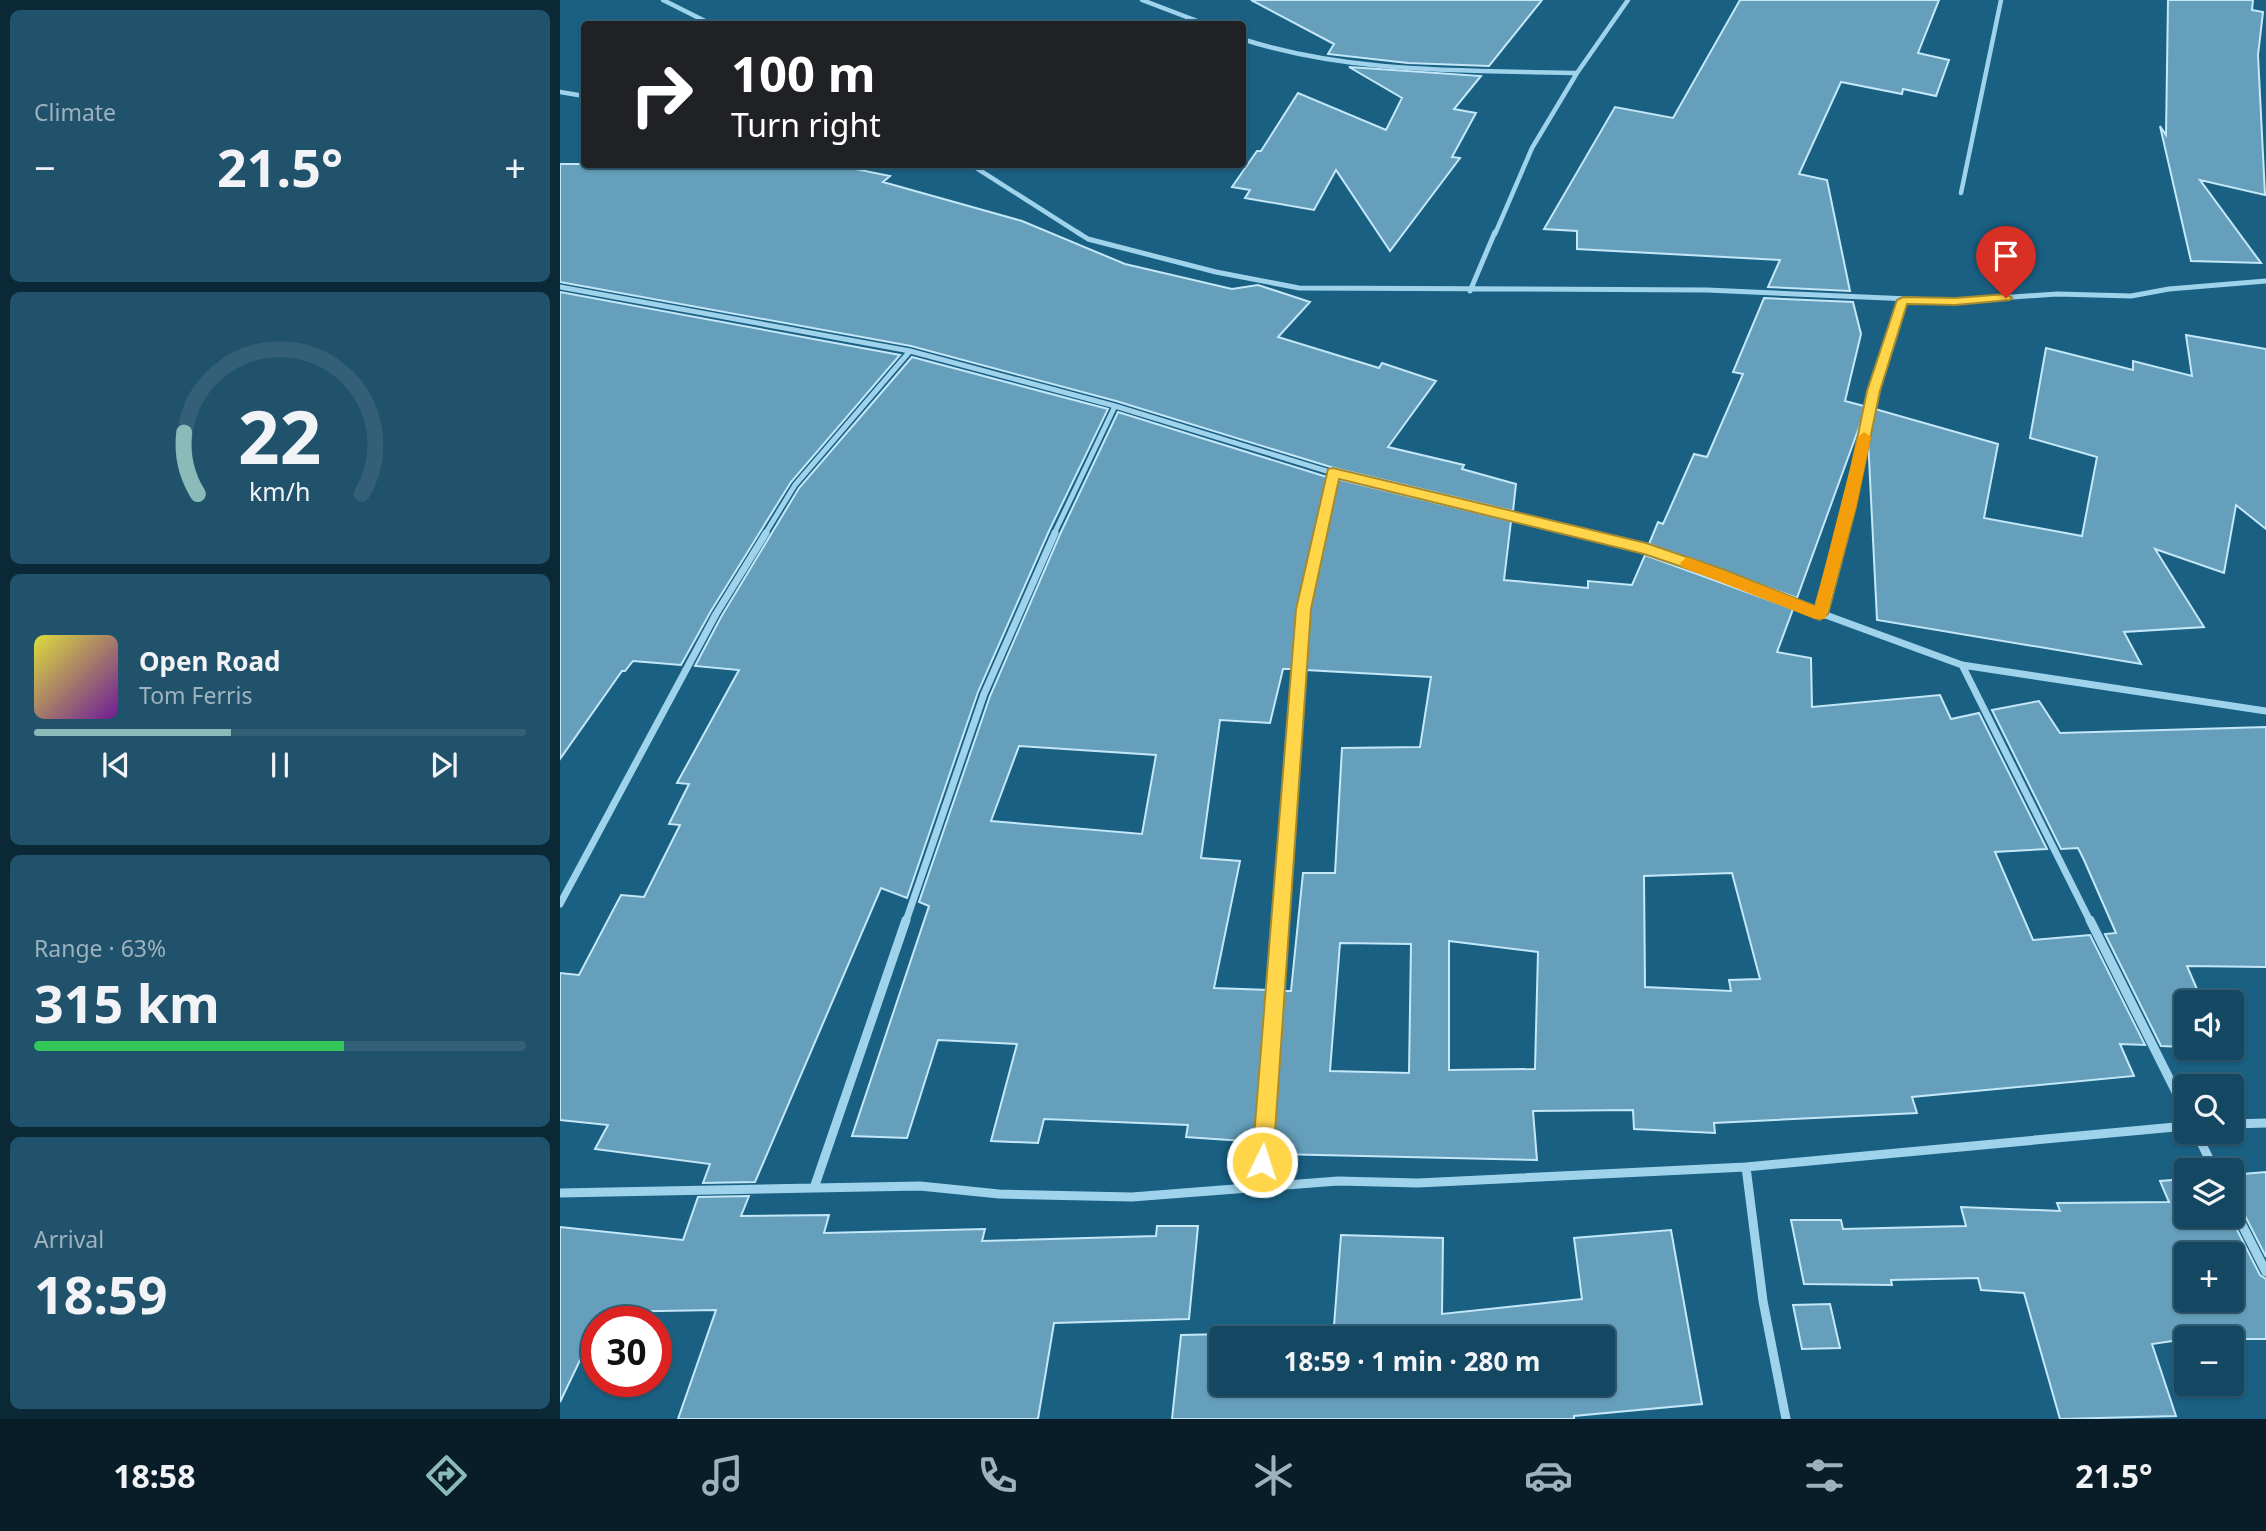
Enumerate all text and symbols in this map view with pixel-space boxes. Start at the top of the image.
text: 100 m [731,40,876,106]
icon: right [616,49,707,140]
text: Climate [34,96,116,128]
text: Turn right [731,103,881,146]
text: 21.5° [217,131,343,202]
text: − [34,141,56,193]
text: + [504,141,526,193]
pin [1976,226,2036,298]
icon: arrive [1987,237,2025,275]
text: 22 [238,386,322,485]
text: km/h [249,473,311,507]
text: Open Road [139,643,281,679]
text: Tom Ferris [139,679,252,711]
icon: previous [97,746,135,784]
icon: pause [261,746,299,784]
icon: next [425,746,463,784]
text: Range · 63% [34,932,166,964]
text: 315 km [34,967,220,1038]
map controls [2174,990,2244,1396]
button: sound [2174,990,2244,1060]
button: search [2174,1074,2244,1144]
position arrow [1225,1125,1299,1199]
button: layers [2174,1158,2244,1228]
text: Arrival [34,1223,104,1255]
button: + [2174,1242,2244,1312]
text: 18:59 [34,1258,168,1329]
speed limit sign: 30 [581,1306,672,1397]
button: − [2174,1326,2244,1396]
text: 18:59 · 1 min · 280 m [1284,1343,1540,1379]
icon: directions [422,1451,471,1500]
icon: music [698,1451,747,1500]
icon: phone [973,1451,1022,1500]
icon: climate [1249,1451,1298,1500]
icon: car [1524,1451,1573,1500]
icon: filters [1800,1451,1849,1500]
text: 18:58 [113,1454,195,1497]
text: 21.5° [2075,1454,2153,1497]

